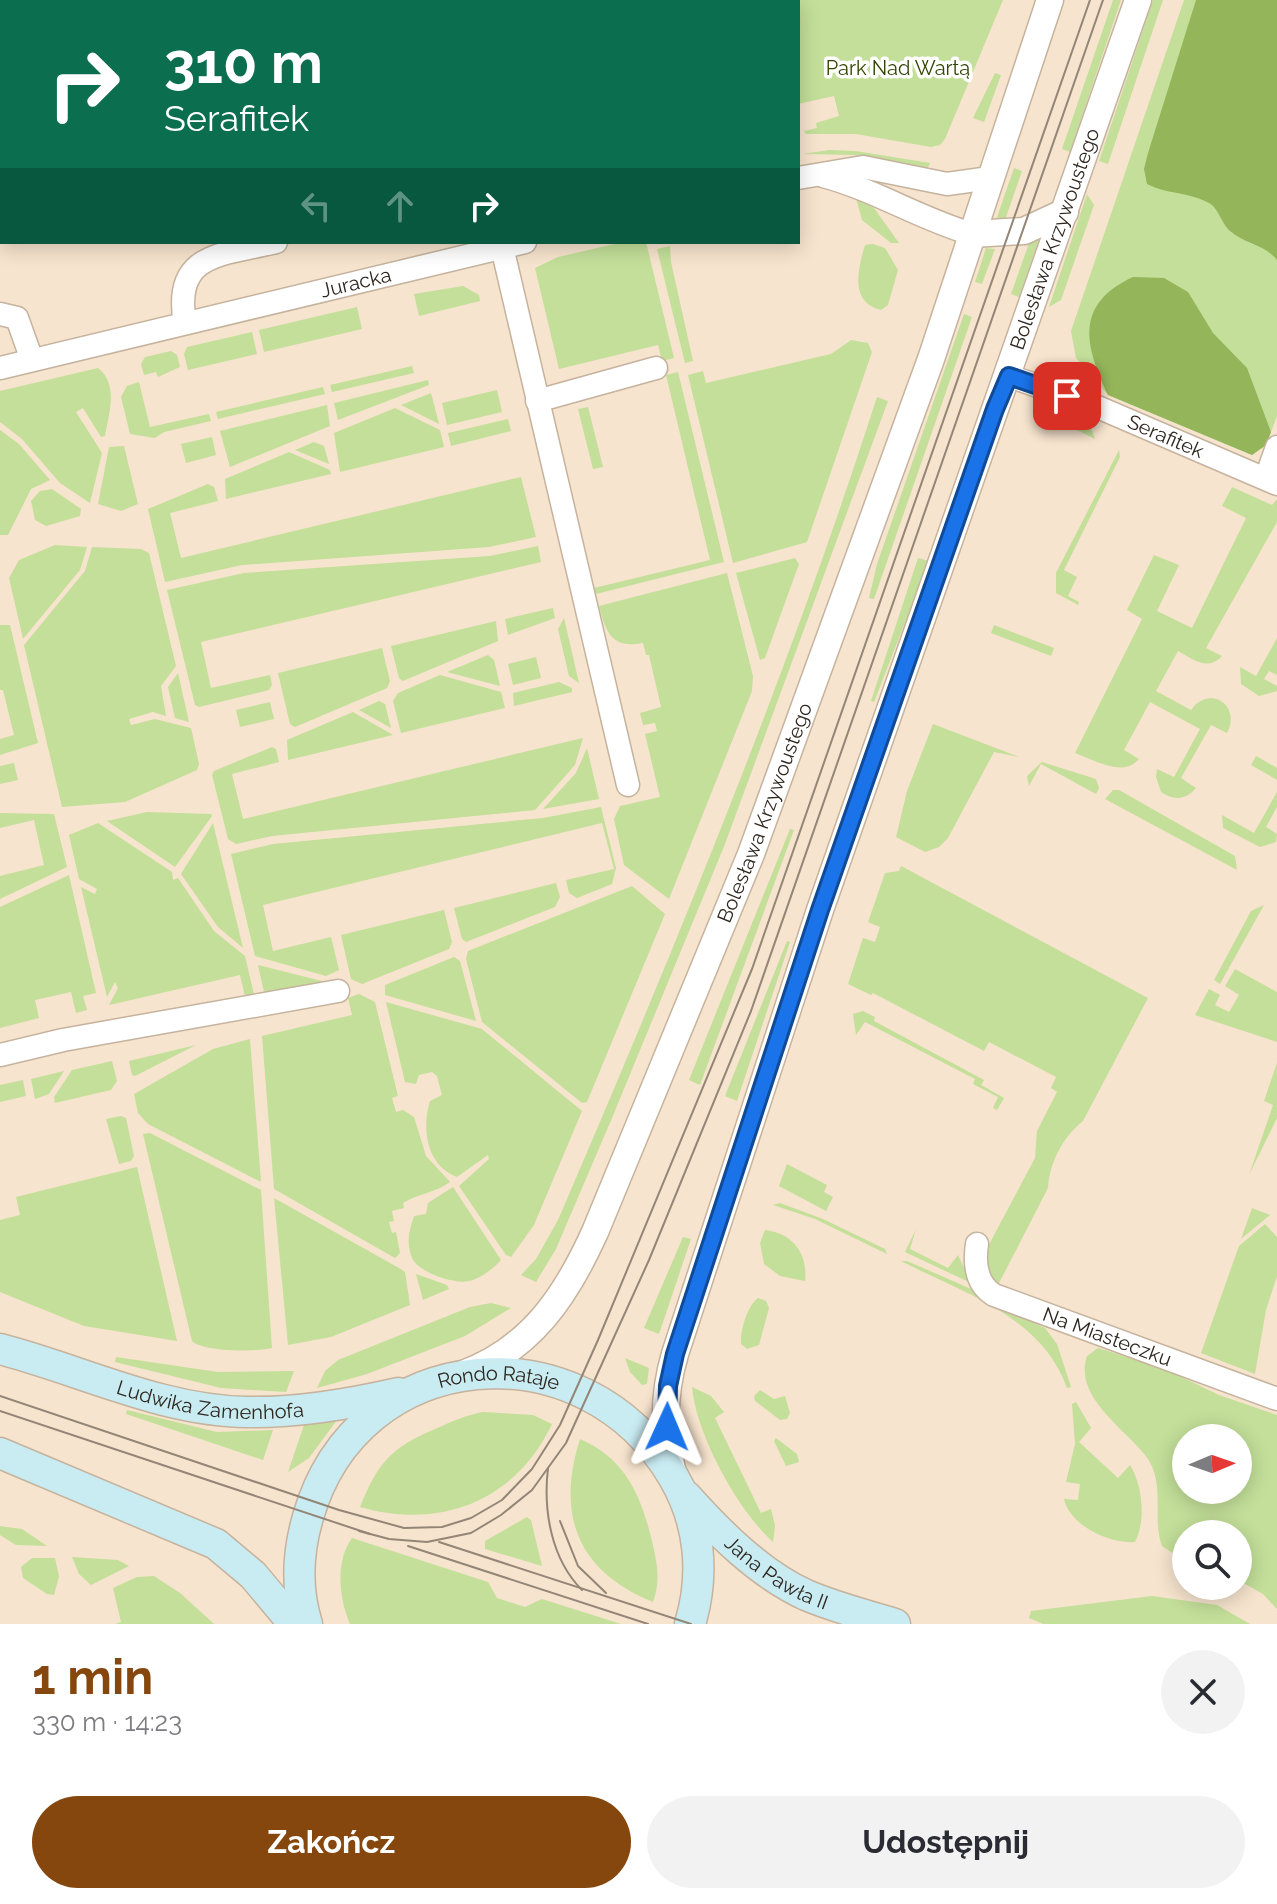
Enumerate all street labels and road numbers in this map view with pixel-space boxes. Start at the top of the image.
street label: Bolesława Krzywoustego [1005,125,1104,353]
street label: Juracka [318,263,394,303]
street label: Serafitek [1124,409,1208,463]
street label: Bolesława Krzywoustego [712,699,817,926]
street label: Na Miasteczku [1040,1302,1175,1371]
street label: Rondo Rataje [435,1361,563,1395]
street label: Ludwika Zamenhofa [114,1375,305,1424]
street label: Jana Pawła II [720,1531,831,1615]

